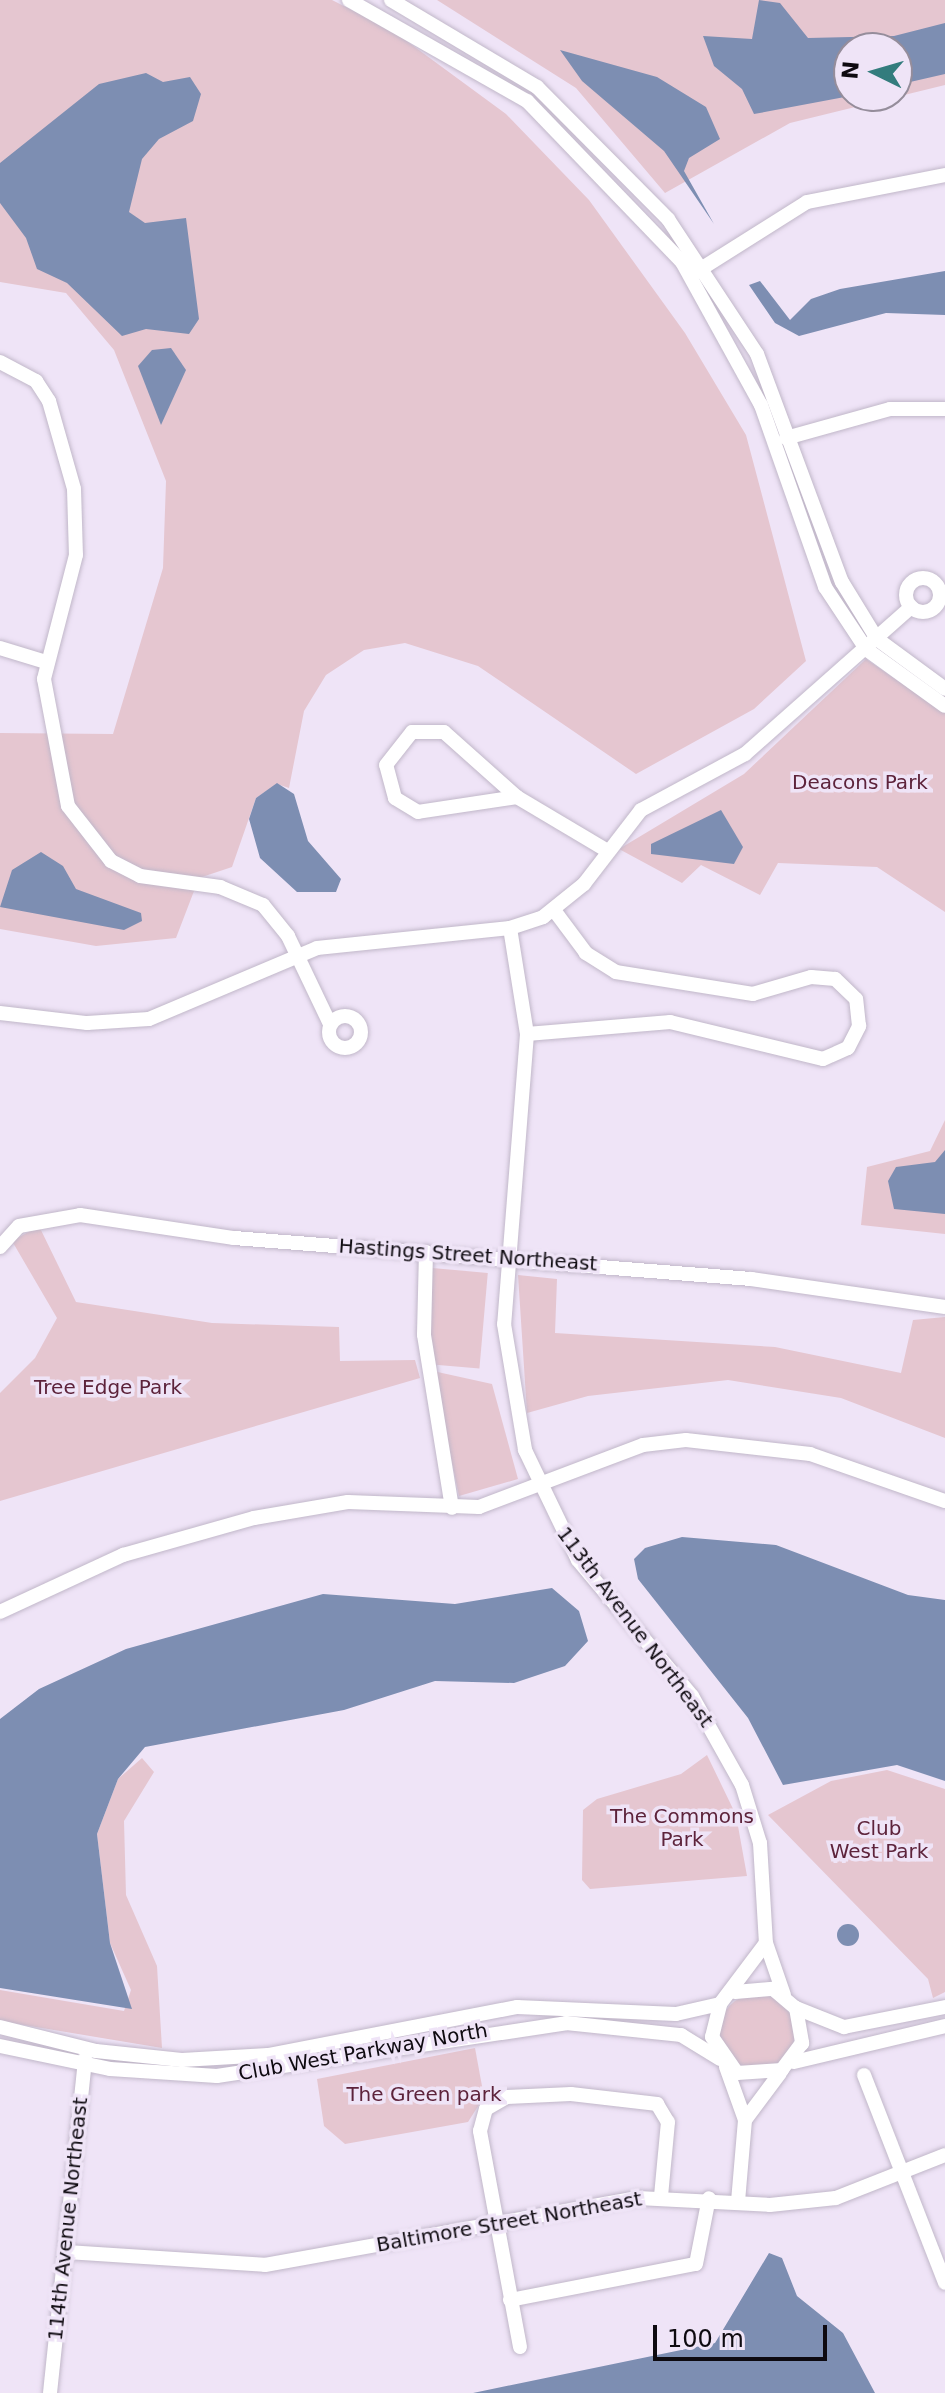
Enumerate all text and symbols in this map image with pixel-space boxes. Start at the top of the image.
north arrow [833,32,913,112]
text: N [837,60,864,80]
park label: Deacons Park [792,770,928,794]
street label: Hastings Street Northeast [338,1234,598,1276]
park label: Tree Edge Park [34,1375,182,1399]
street label: 113th Avenue Northeast [552,1522,718,1732]
park label: The Commons Park [610,1805,754,1852]
park label: Club West Park [830,1817,928,1864]
street label: Club West Parkway North [236,2018,490,2086]
park label: The Green park [346,2082,502,2106]
street label: 114th Avenue Northeast [43,2096,93,2342]
street label: Baltimore Street Northeast [374,2187,644,2257]
scale bar [657,2309,831,2359]
text: 100 m [667,2325,744,2353]

